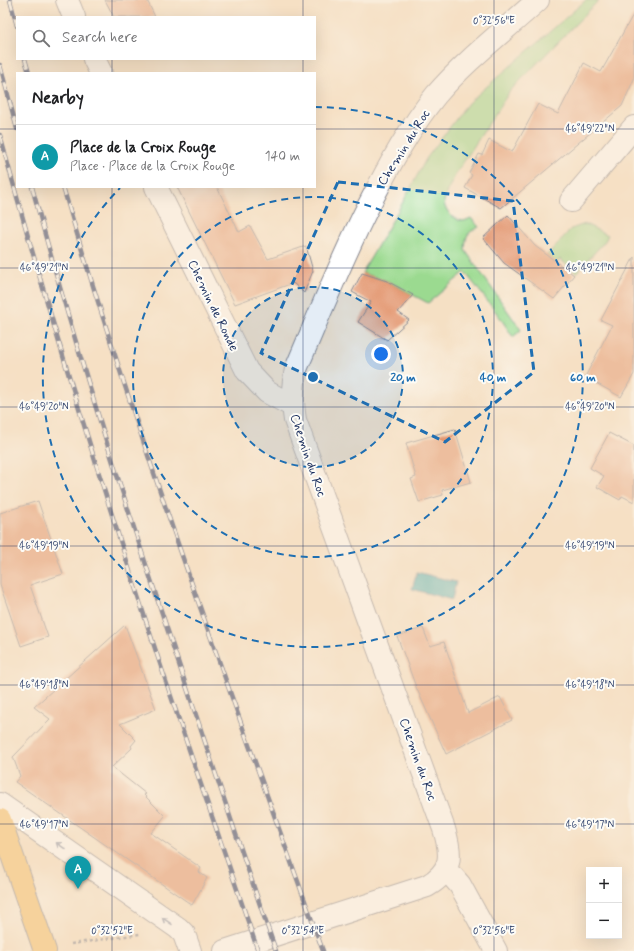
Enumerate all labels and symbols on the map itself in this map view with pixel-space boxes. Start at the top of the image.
text: 0°32'56"E [473,14,515,28]
street label: Chemin du Roc [374,107,434,189]
text: 46°49'22"N [565,122,615,136]
street label: Chemin de Ronde [183,257,242,354]
text: 46°49'21"N [20,261,68,275]
text: 46°49'21"N [566,261,614,275]
your location [371,344,391,364]
centre of rings [306,370,320,384]
text: 20 m [390,370,416,386]
text: 40 m [480,370,507,386]
text: 60 m [570,370,596,386]
text: 46°49'20"N [19,400,69,414]
text: 46°49'20"N [565,400,615,414]
street label: Chemin du Roc [285,412,330,499]
text: 46°49'19"N [19,539,69,553]
text: 46°49'19"N [565,539,615,553]
text: 46°49'18"N [20,678,69,692]
text: 46°49'18"N [566,678,615,692]
street label: Chemin du Roc [395,716,440,803]
text: 46°49'17"N [20,818,69,832]
text: 46°49'17"N [566,818,615,832]
one-way arrow [56,842,67,850]
pin: A [65,856,91,889]
one-way arrow [162,917,173,925]
text: 0°32'52"E [91,924,133,938]
text: 0°32'54"E [282,924,324,938]
text: 0°32'56"E [473,924,515,938]

